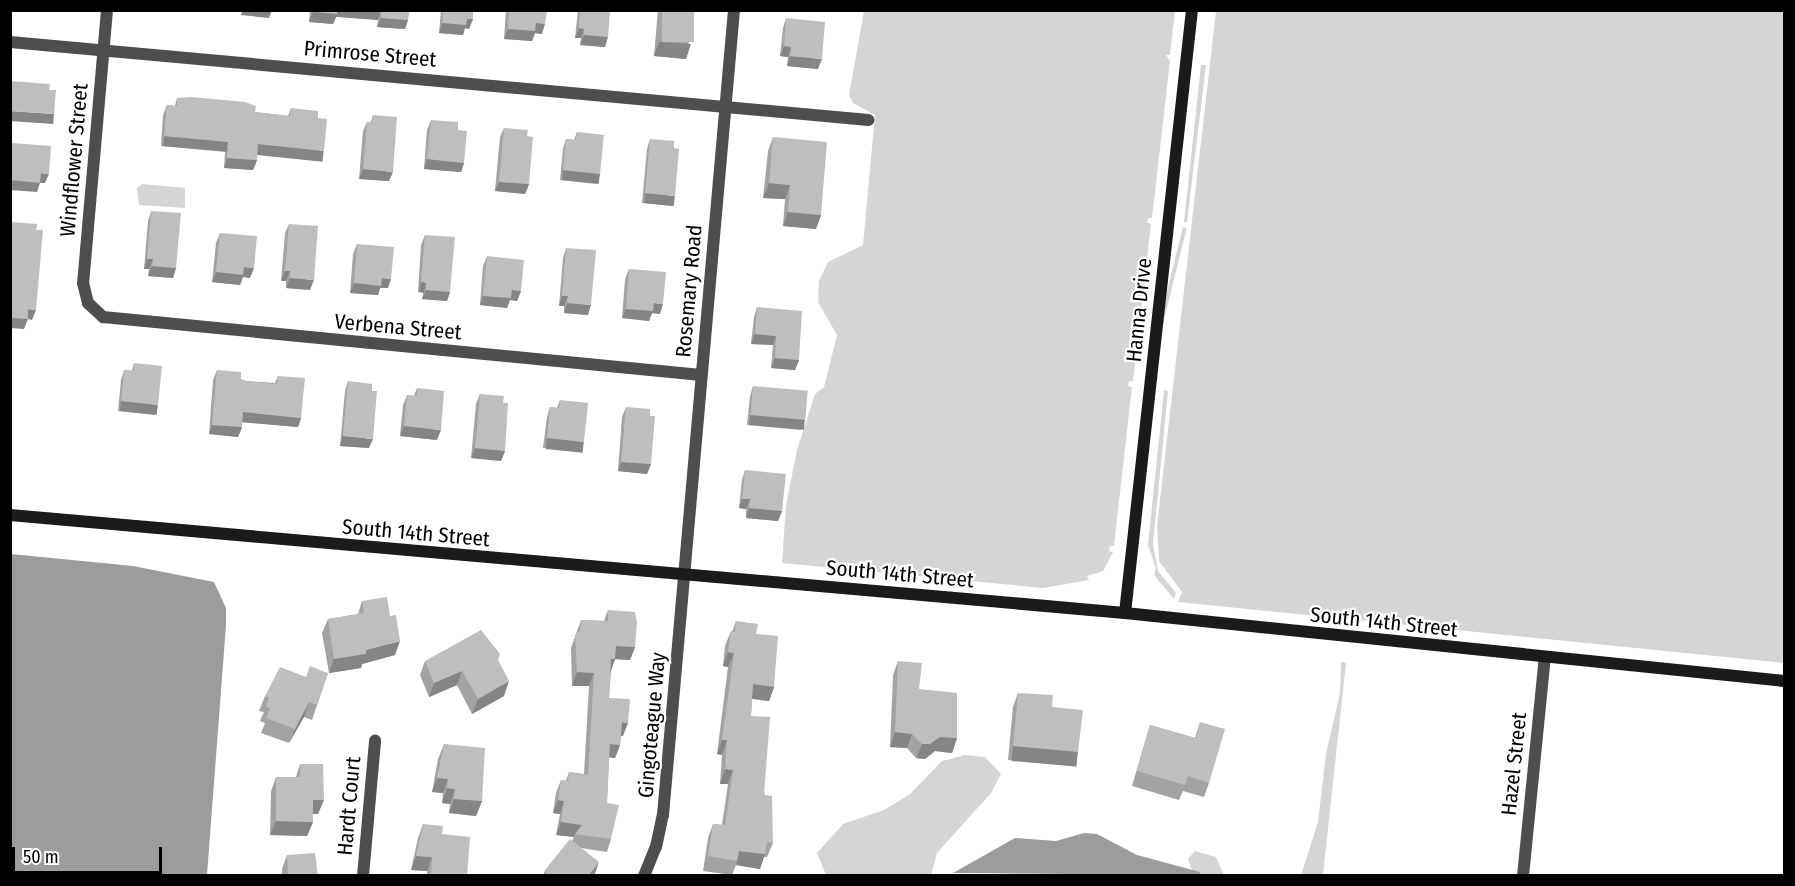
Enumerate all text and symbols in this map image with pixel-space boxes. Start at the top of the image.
street label: Primrose Street [303,36,437,72]
street label: Windflower Street [55,82,93,238]
street label: Rosemary Road [671,224,707,358]
street label: Hanna Drive [1121,257,1157,363]
street label: Verbena Street [333,309,463,345]
street label: South 14th Street [341,514,491,552]
street label: South 14th Street [825,555,975,593]
street label: South 14th Street [1309,602,1459,642]
street label: Gingoteague Way [633,651,671,799]
street label: Hazel Street [1496,711,1532,817]
street label: Hardt Court [332,755,366,857]
scale bar [15,835,165,873]
text: 50 m [23,846,59,868]

